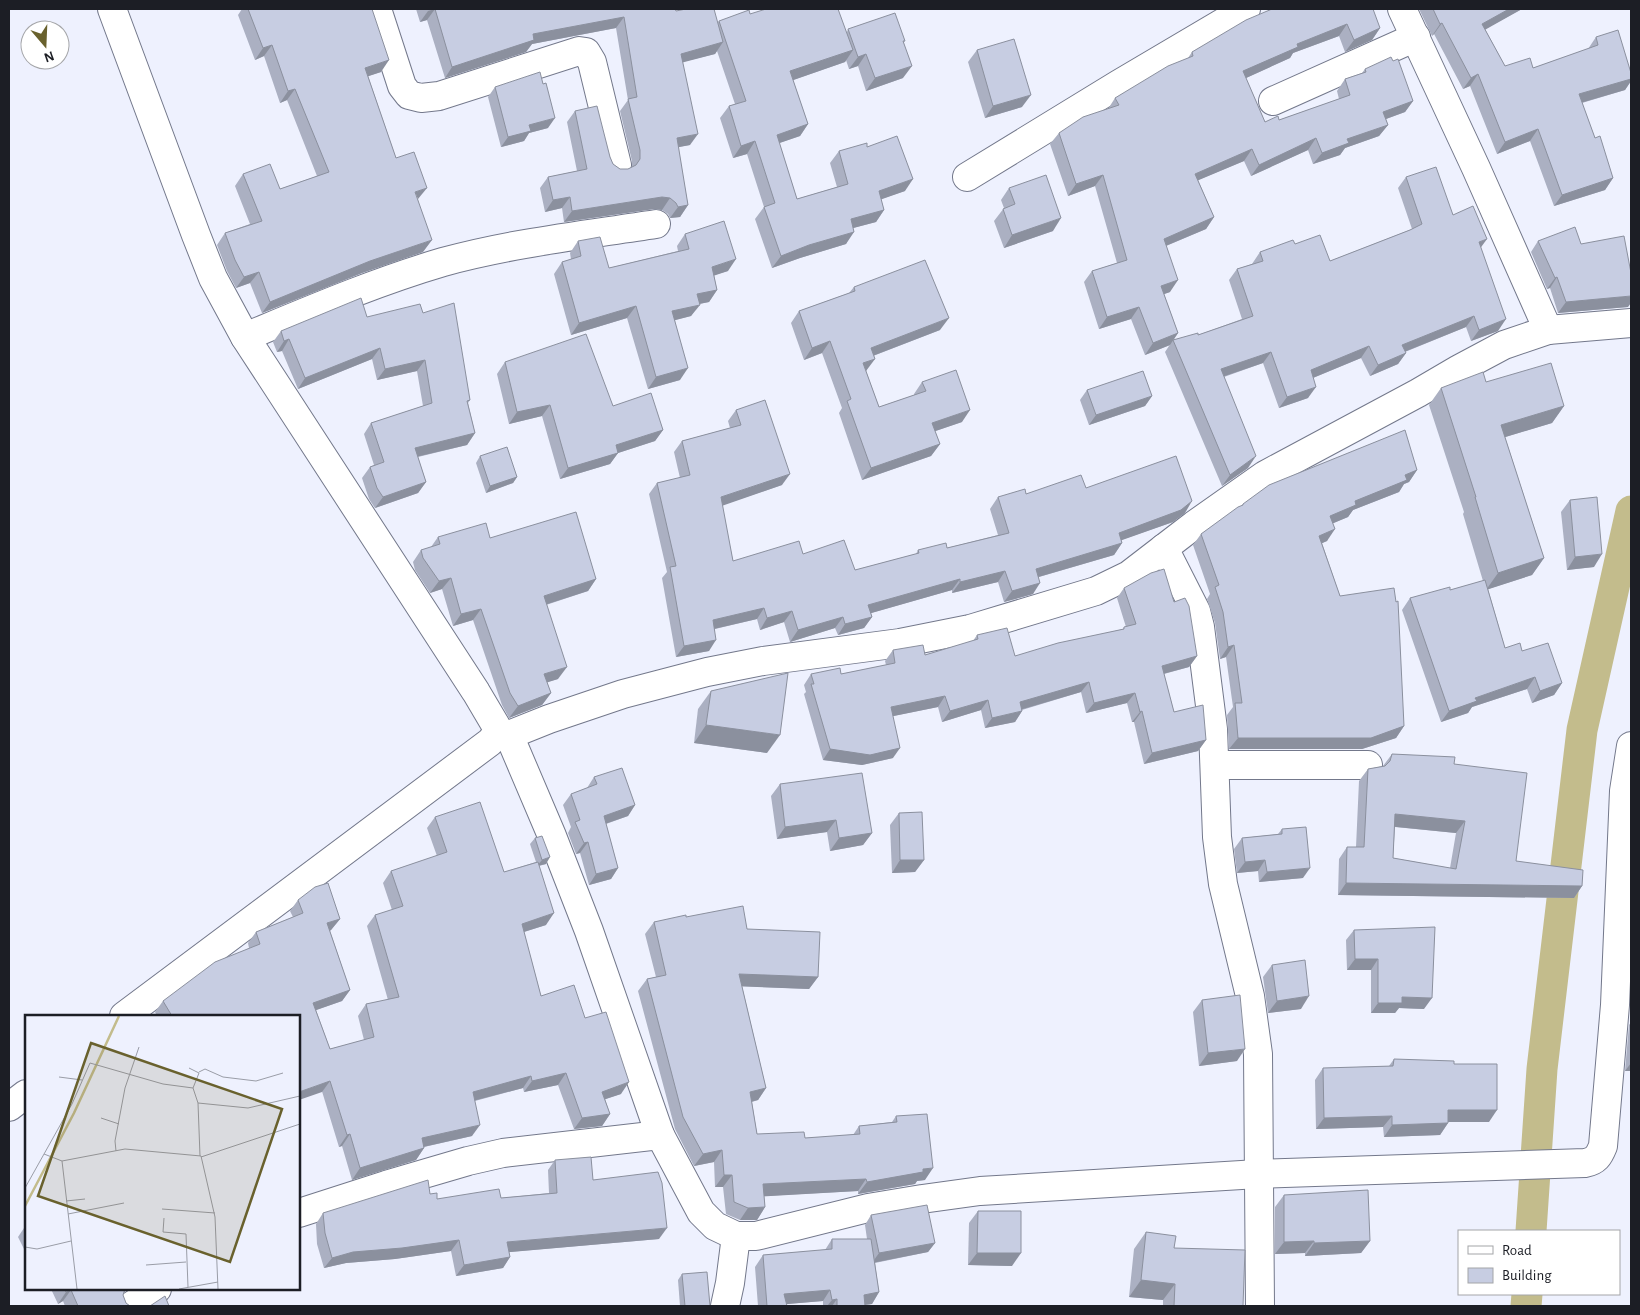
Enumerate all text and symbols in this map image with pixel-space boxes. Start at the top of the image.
north arrow [20,20,70,70]
text: N [42,48,56,65]
inset map [25,1015,300,1290]
legend [1458,1230,1620,1295]
text: Road [1502,1243,1532,1258]
text: Building [1502,1268,1552,1283]

